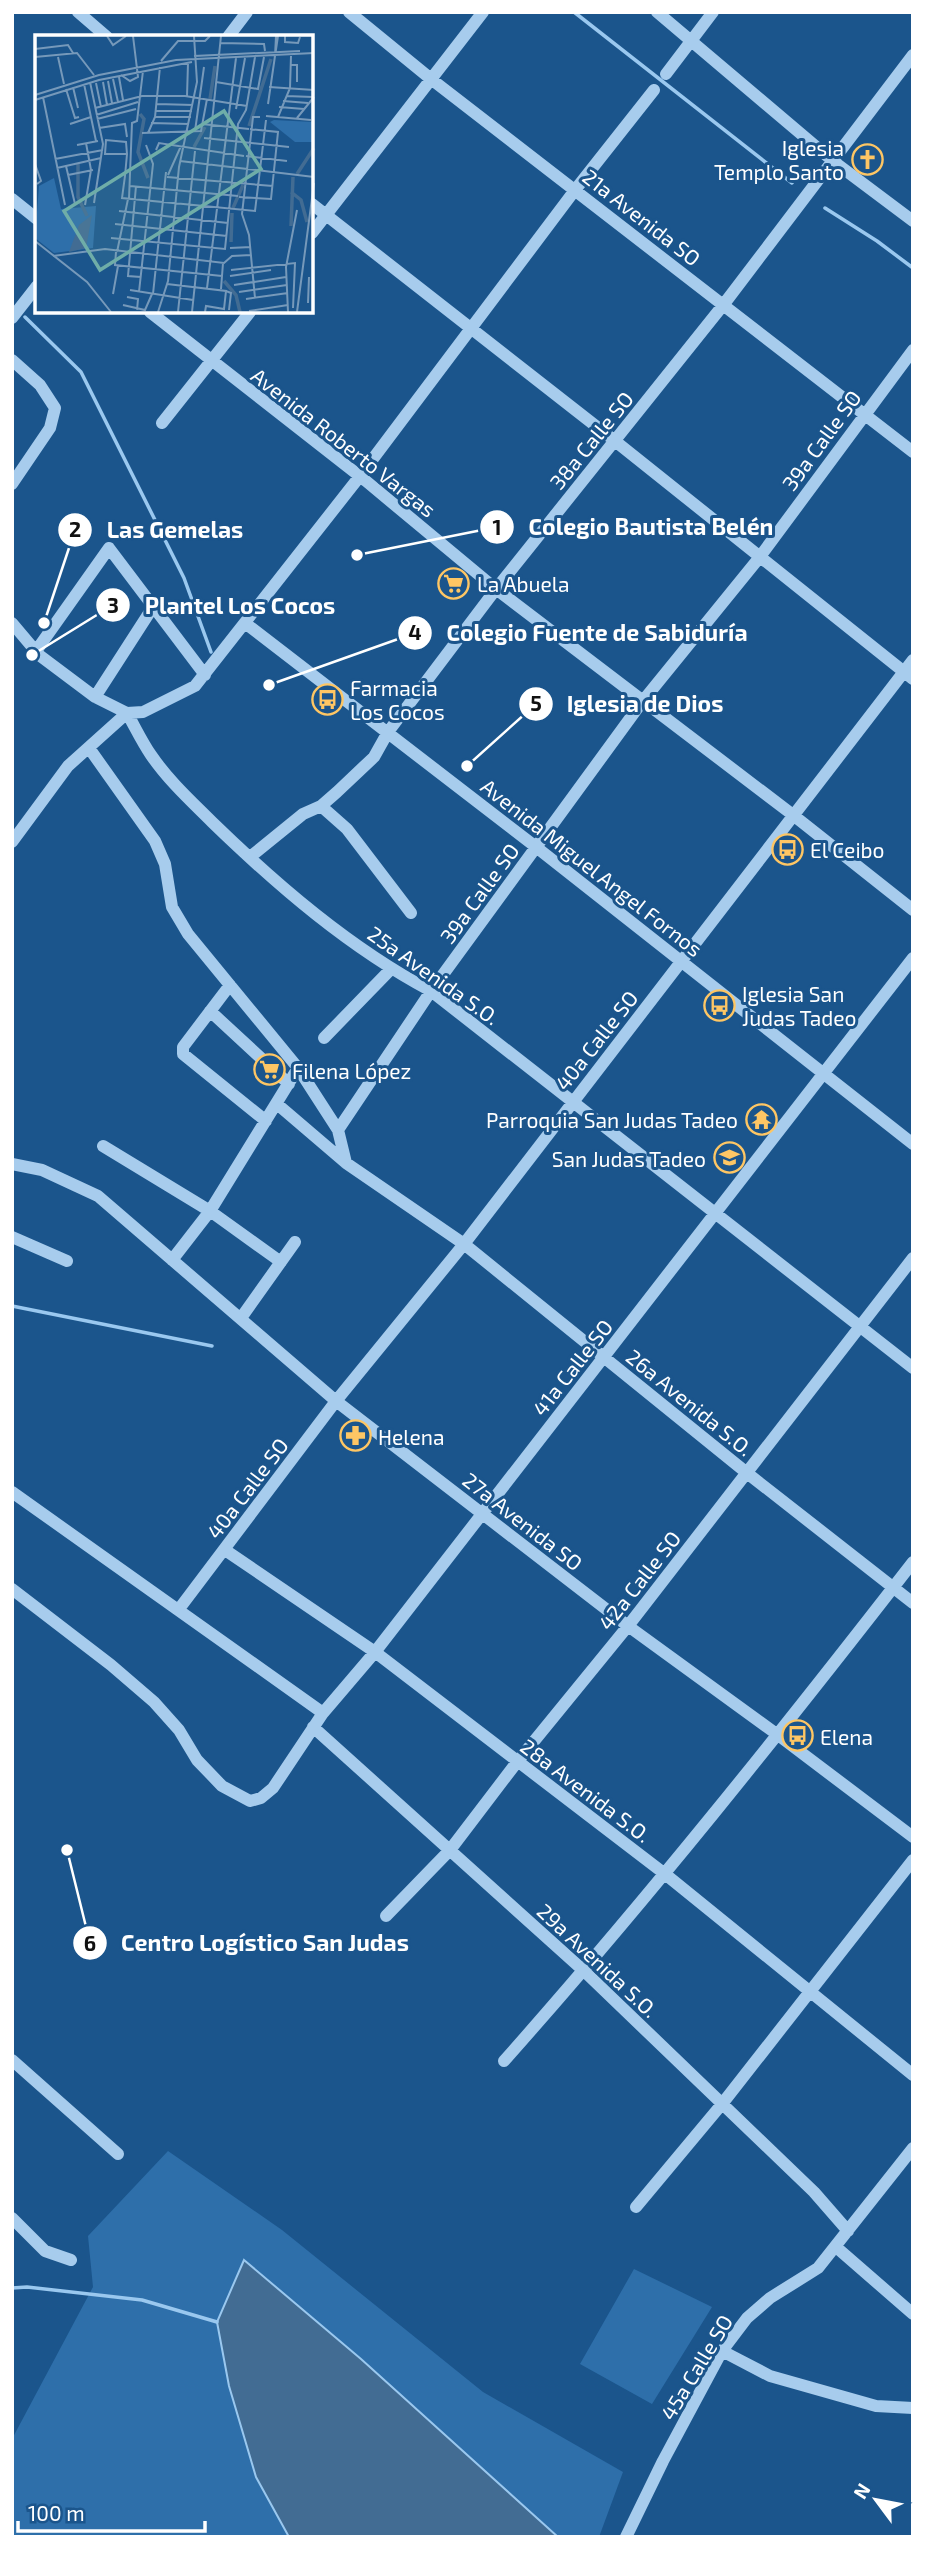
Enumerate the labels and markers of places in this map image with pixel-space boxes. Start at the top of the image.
place label: Iglesia Templo Santo [714,135,844,184]
church icon: Iglesia Templo Santo [850,142,884,176]
callout: Colegio Bautista Belén [480,505,788,549]
callout: Las Gemelas [58,508,257,552]
supermarket icon: La Abuela [437,566,471,600]
place label: La Abuela [477,571,570,596]
callout: Plantel Los Cocos [96,583,350,627]
callout: Colegio Fuente de Sabiduría [398,611,762,655]
place label: Farmacia Los Cocos [350,675,445,724]
bus stop icon: Farmacia Los Cocos [310,682,344,716]
callout: Iglesia de Dios [518,682,738,726]
bus stop icon: El Ceibo [770,832,804,866]
place label: El Ceibo [810,837,885,862]
place label: Iglesia San Judas Tadeo [742,981,857,1030]
bus stop icon: Iglesia San Judas Tadeo [702,988,736,1022]
supermarket icon: Filena López [252,1053,286,1087]
place label: Filena López [292,1058,411,1083]
temple icon: Parroquia San Judas Tadeo [744,1102,778,1136]
place label: Parroquia San Judas Tadeo [486,1107,738,1132]
school or university icon: San Judas Tadeo [712,1141,746,1175]
place label: San Judas Tadeo [552,1146,706,1171]
pharmacy icon: Helena [338,1419,372,1453]
place label: Helena [378,1424,445,1449]
bus stop icon: Elena [780,1719,814,1753]
place label: Elena [820,1724,873,1749]
callout: Centro Logístico San Judas [72,1921,423,1965]

